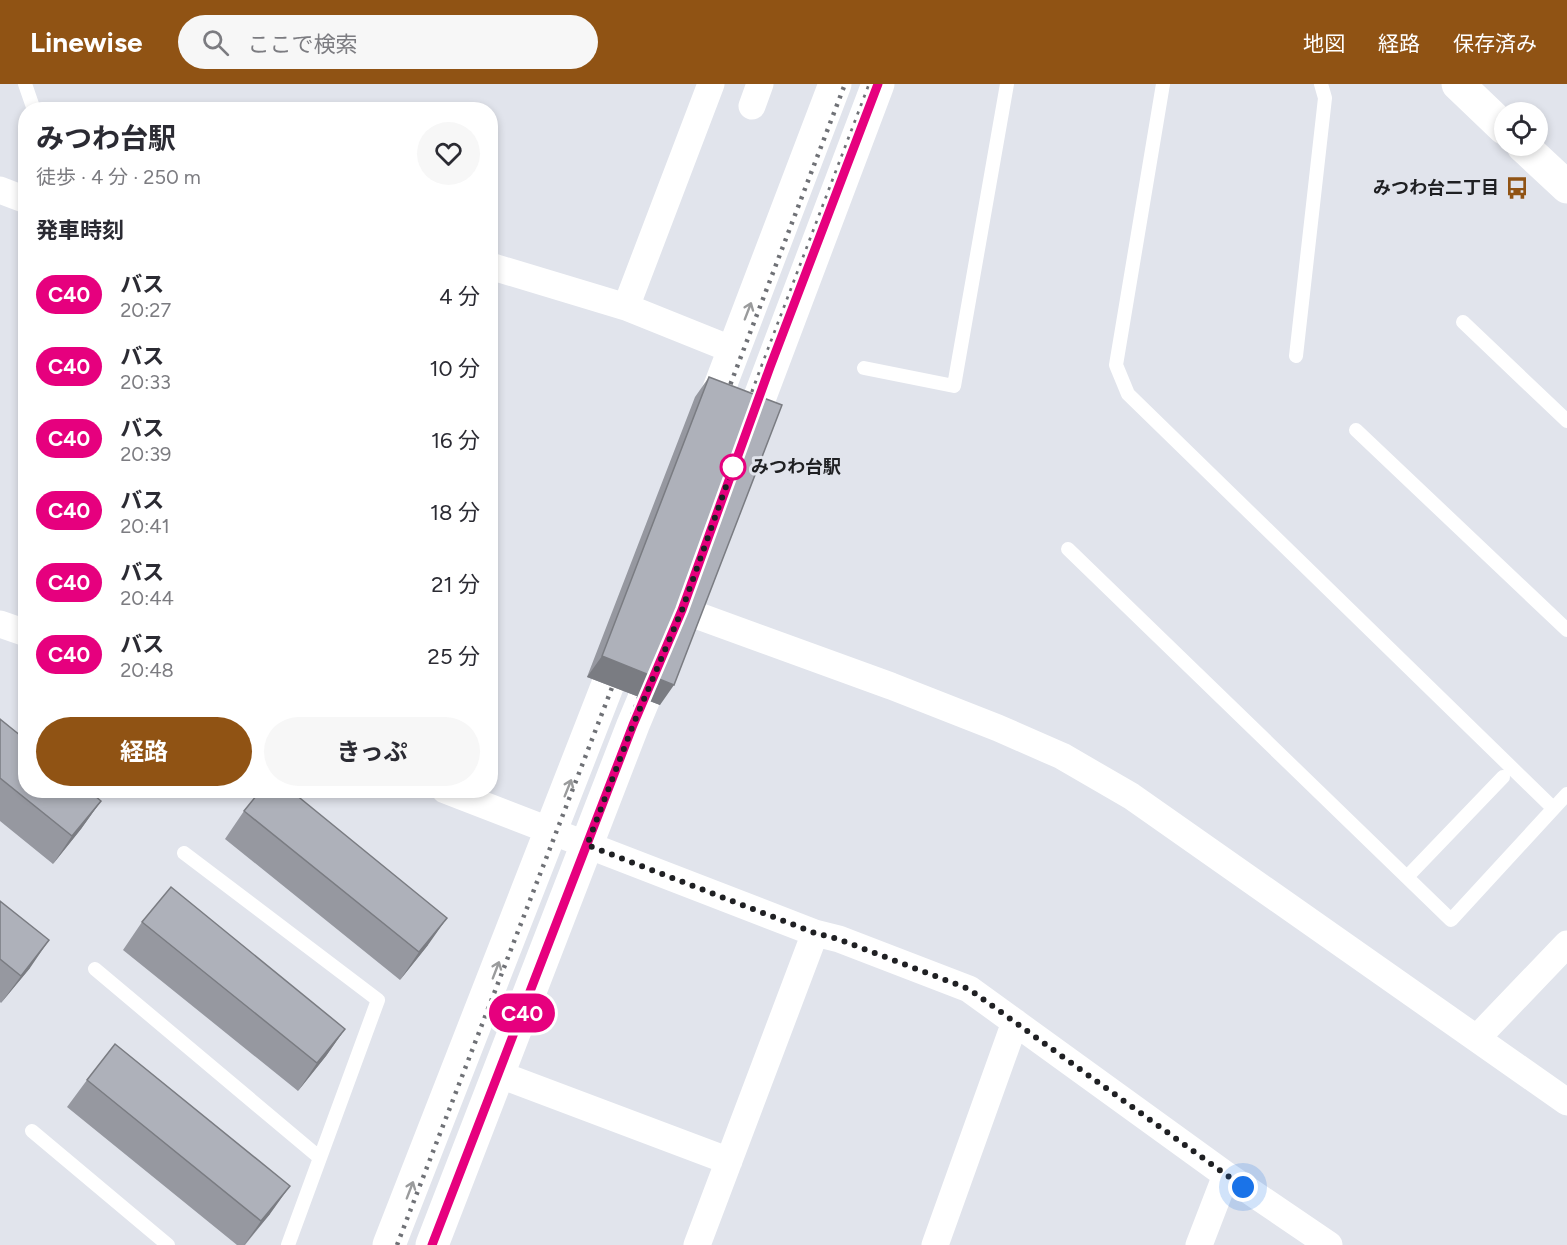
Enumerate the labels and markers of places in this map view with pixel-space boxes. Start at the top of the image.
bus stop icon: みつわ台二丁目 [1504,175,1530,201]
place label: みつわ台二丁目 [1373,177,1499,199]
marker: みつわ台駅 [720,454,746,480]
place label: みつわ台駅 [751,456,841,478]

